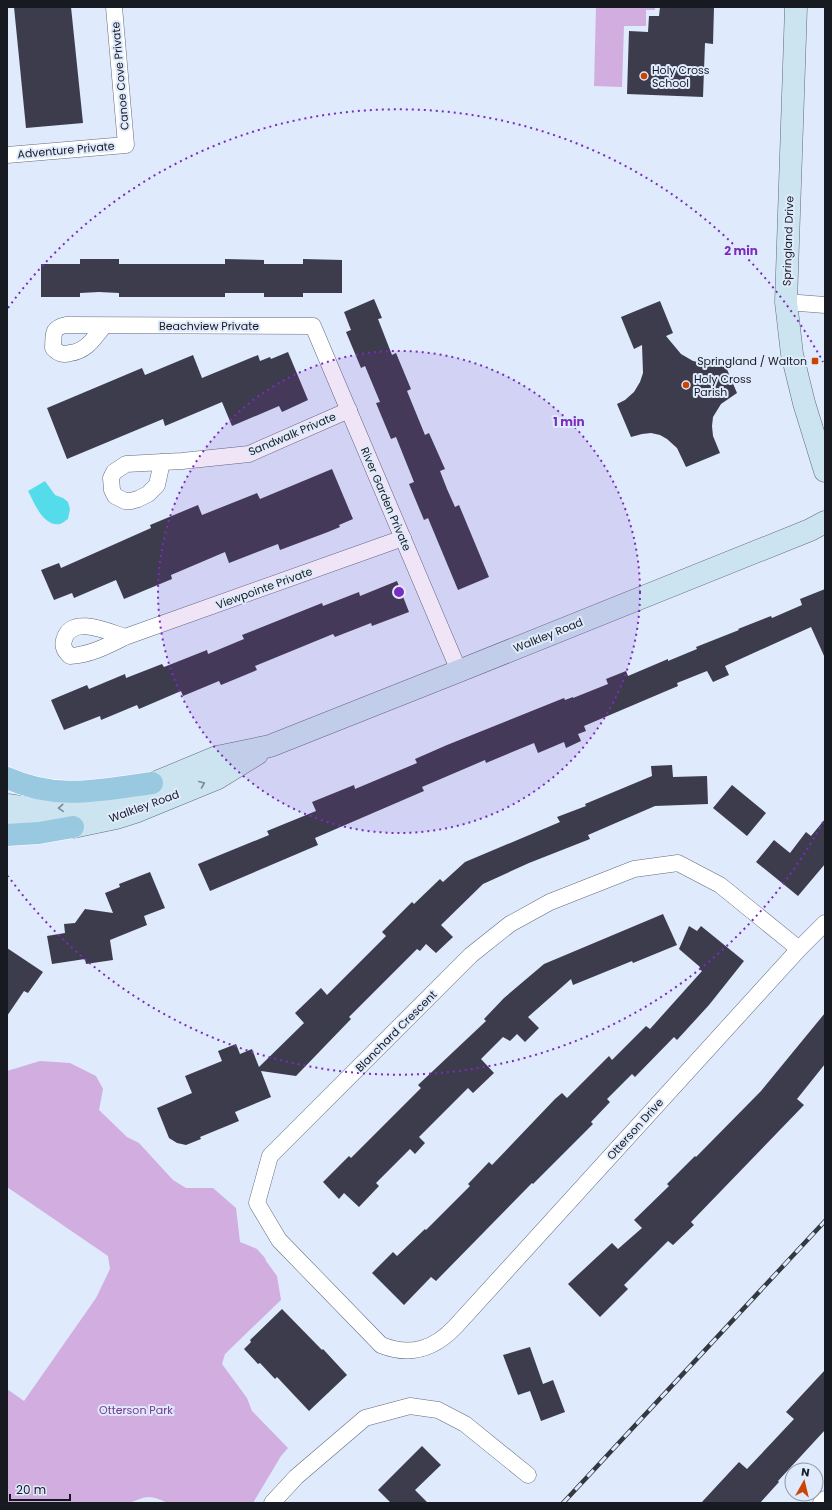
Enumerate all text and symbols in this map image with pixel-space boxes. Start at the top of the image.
street label: Canoe Cove Private [107,21,133,131]
place label: Holy Cross School [652,62,710,91]
marker: Holy Cross School [639,71,649,81]
street label: Adventure Private [17,138,115,162]
street label: Springland Drive [778,195,798,286]
text: 2 min [724,242,758,259]
street label: Beachview Private [159,318,259,334]
place label: Springland / Walton [697,353,807,369]
marker: Springland / Walton [810,356,820,366]
place label: Holy Cross Parish [694,371,752,400]
marker: Holy Cross Parish [681,380,691,390]
street label: Sandwalk Private [246,408,338,460]
text: 1 min [553,413,585,430]
street label: River Garden Private [357,445,415,554]
street label: Viewpointe Private [214,563,315,613]
centre of rings [392,585,406,599]
street label: Walkley Road [511,614,585,656]
one-way arrow [199,781,206,789]
street label: Walkley Road [107,786,181,826]
one-way arrow [58,803,64,812]
street label: Blanchard Crescent [352,987,440,1075]
street label: Otterson Drive [603,1095,667,1163]
park label: Otterson Park [99,1402,173,1418]
north arrow [784,1462,824,1502]
text: N [800,1464,811,1481]
scale bar [10,1476,70,1502]
text: 20 m [16,1481,46,1498]

